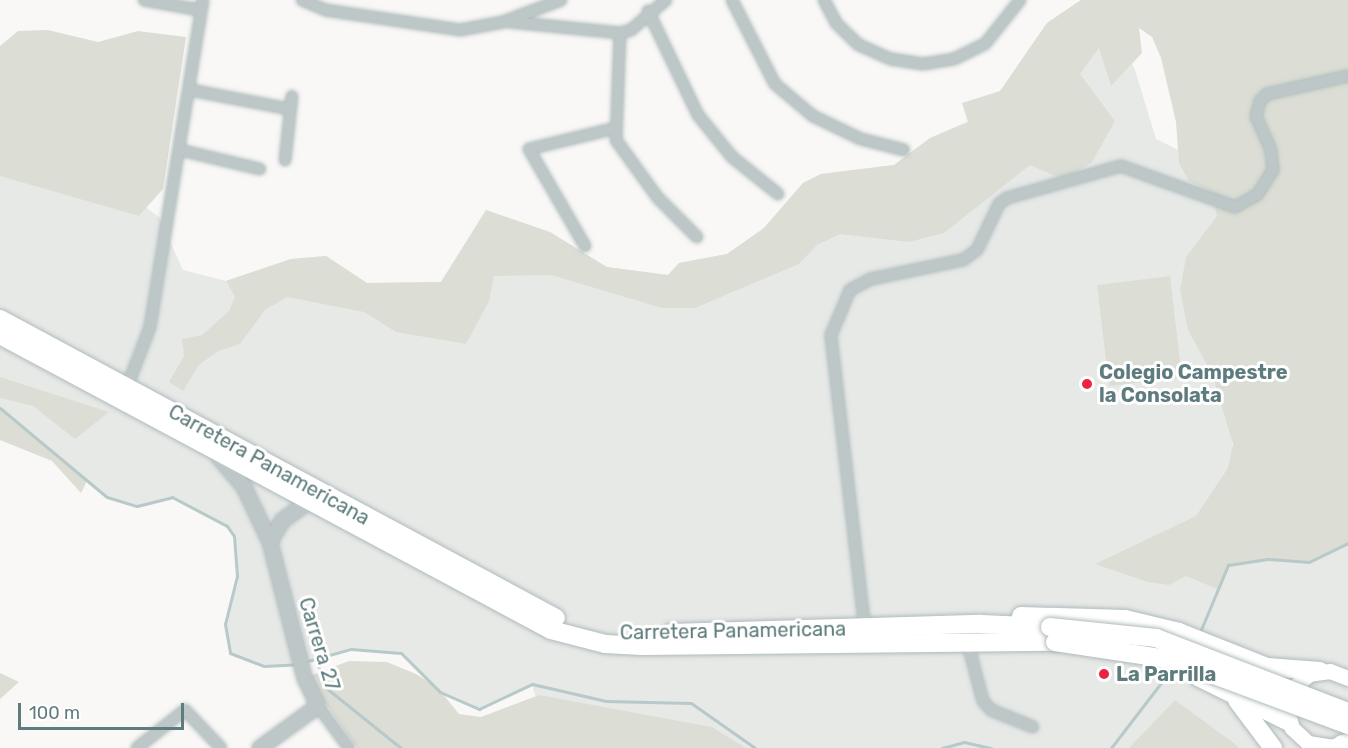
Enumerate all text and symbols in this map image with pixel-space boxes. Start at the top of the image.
place label: Colegio Campestre la Consolata [1099,360,1288,407]
marker: Colegio Campestre la Consolata [1080,377,1094,391]
street label: Carretera Panamericana [164,400,374,530]
street label: Carrera 27 [293,595,345,693]
street label: Carretera Panamericana [620,617,846,645]
place label: La Parrilla [1116,662,1216,686]
marker: La Parrilla [1097,667,1111,681]
scale bar [21,691,188,729]
text: 100 m [29,702,80,724]

